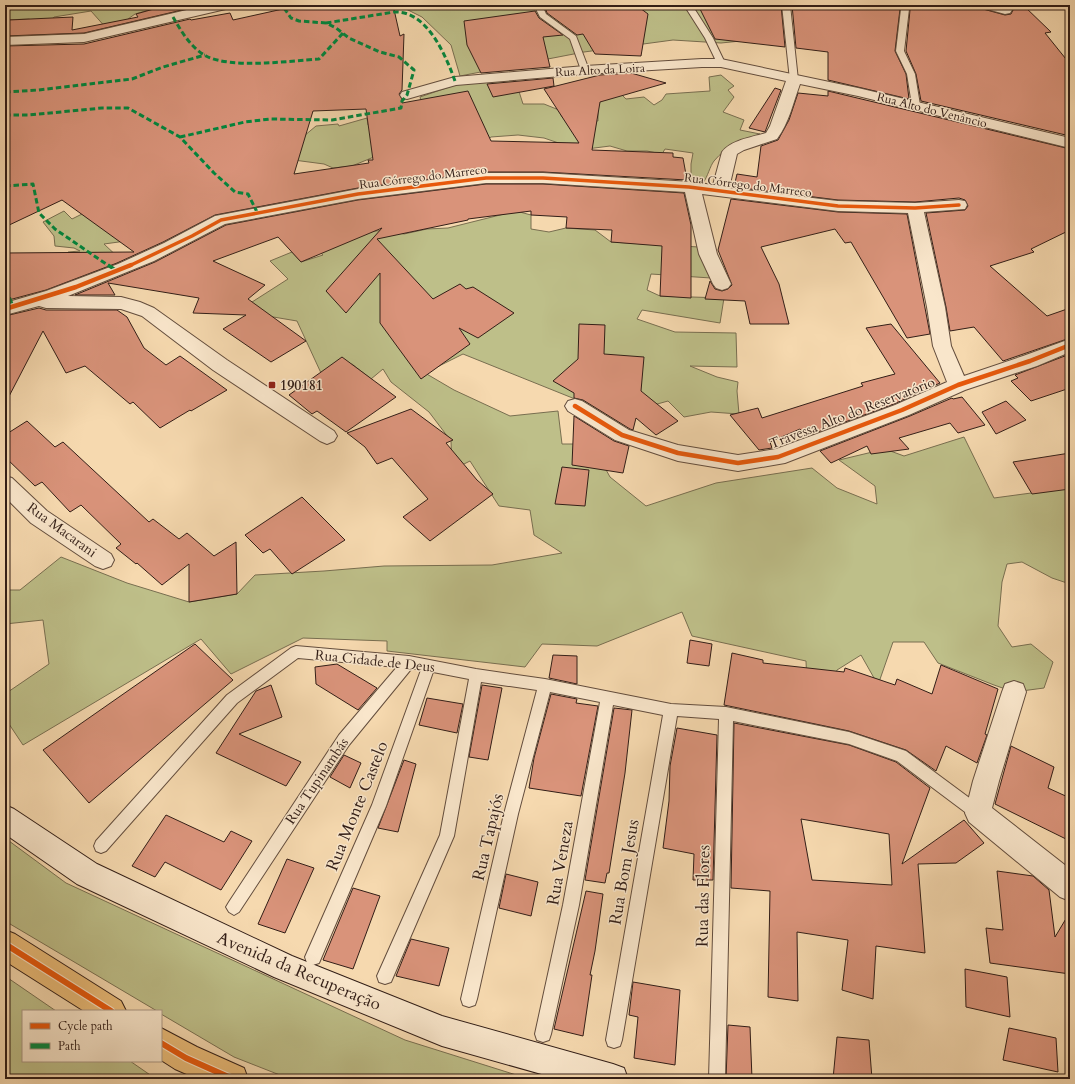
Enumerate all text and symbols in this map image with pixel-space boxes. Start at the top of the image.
street label: Rua Alto da Loira [555,60,646,80]
street label: Rua Alto do Venâncio [875,89,989,132]
street label: Rua Córrego do Marreco [358,161,488,193]
street label: Rua Córrego do Marreco [683,169,813,201]
street label: Travessa Alto do Reservatório [766,372,938,453]
place label: 190181 [280,376,323,395]
marker: 190181 [267,380,277,390]
street label: Rua Macarani [23,498,101,562]
street label: Rua Cidade de Deus [314,645,436,677]
street label: Rua Tupinambás [281,734,353,828]
street label: Rua Monte Castelo [320,738,394,874]
street label: Rua Tapajós [467,791,509,883]
street label: Rua Bom Jesus [603,817,645,927]
street label: Rua Veneza [541,818,579,907]
street label: Rua das Flores [691,844,715,947]
street label: Avenida da Recuperação [213,926,385,1016]
legend [22,1010,162,1062]
text: Cycle path [58,1018,113,1034]
text: Path [58,1038,81,1054]

